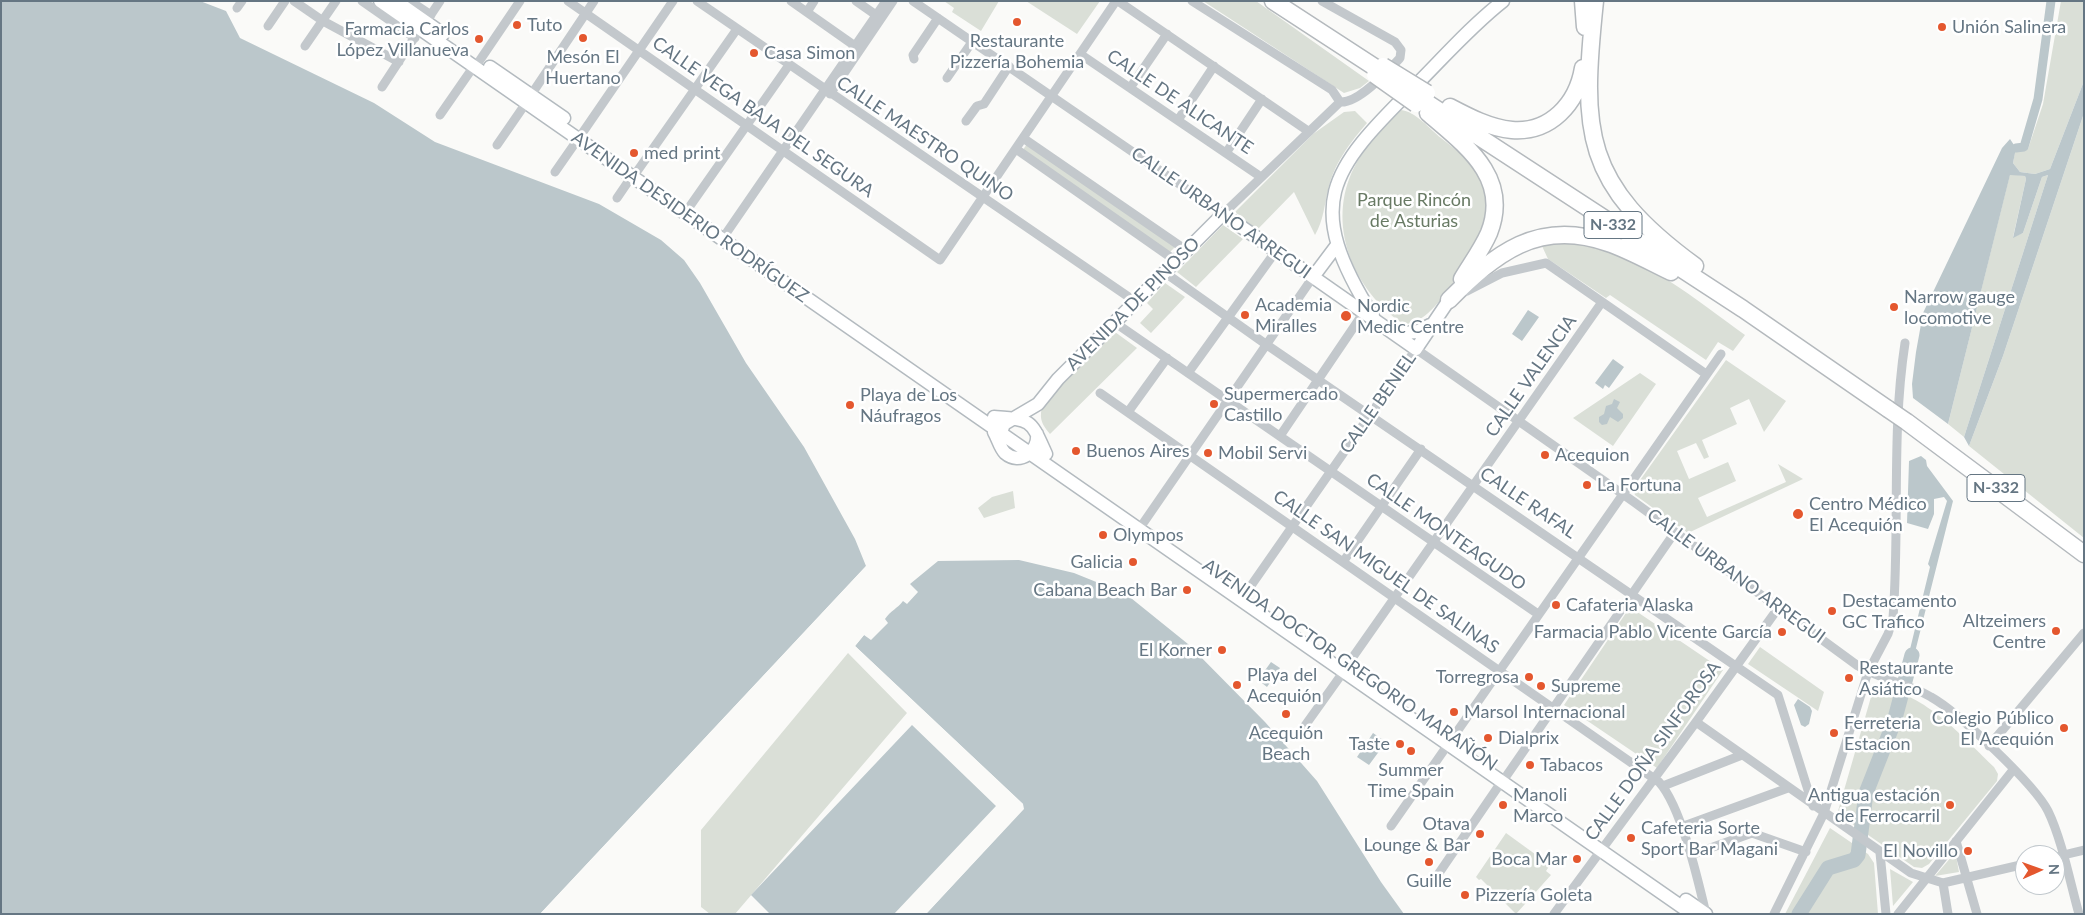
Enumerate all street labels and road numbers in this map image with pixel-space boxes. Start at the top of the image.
street label: CALLE VEGA BAJA DEL SEGURA [648,32,878,202]
street label: CALLE DE ALICANTE [1103,45,1257,159]
street label: CALLE MAESTRO QUINO [833,72,1017,206]
street label: AVENIDA DESIDERIO RODRÍGUEZ [567,127,813,307]
street label: CALLE URBANO ARREGUI [1127,143,1315,283]
road number: N-332 [1584,212,1642,238]
street label: AVENIDA DE PINOSO [1062,233,1204,375]
street label: CALLE VALENCIA [1481,311,1581,441]
street label: CALLE BENIEL [1335,348,1421,458]
street label: CALLE RAFAL [1476,463,1580,543]
street label: CALLE MONTEAGUDO [1362,469,1530,595]
road number: N-332 [1967,474,2025,502]
street label: CALLE SAN MIGUEL DE SALINAS [1269,486,1503,658]
street label: CALLE URBANO ARREGUI [1643,504,1829,648]
street label: AVENIDA DOCTOR GREGORIO MARAÑÓN [1198,554,1502,776]
street label: CALLE DOÑA SINFOROSA [1581,657,1725,845]

